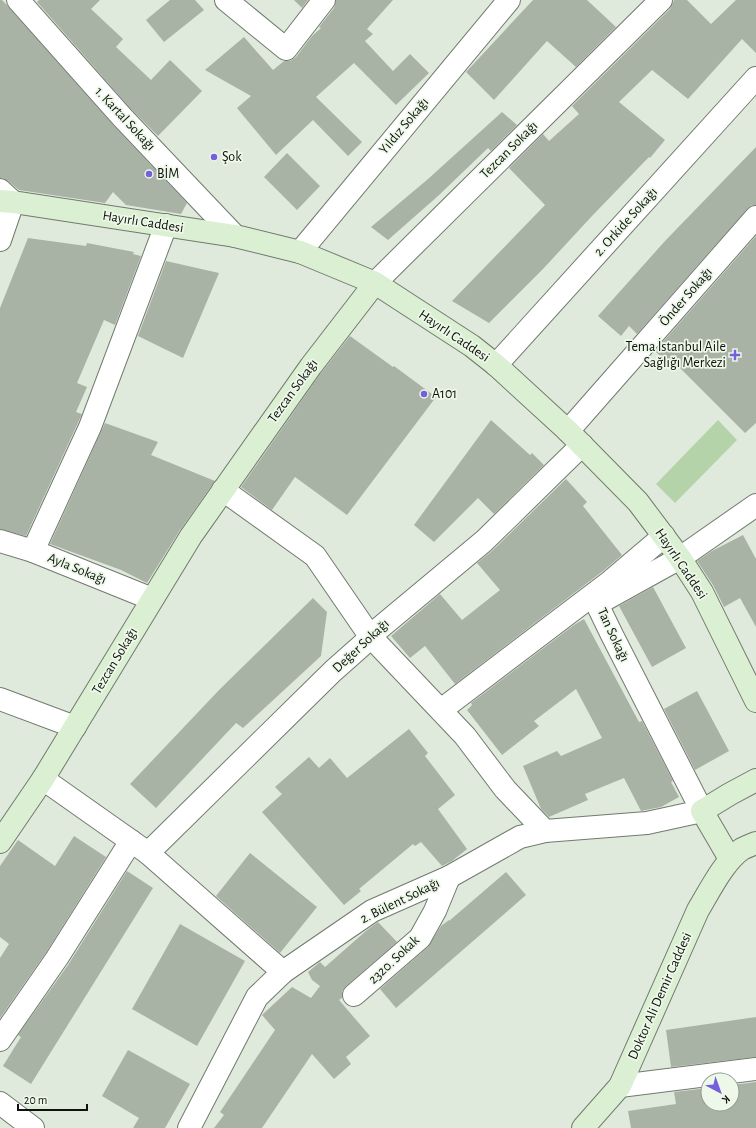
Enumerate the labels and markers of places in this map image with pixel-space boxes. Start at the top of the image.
place label: Şok [222,150,242,164]
marker: Şok [209,152,219,162]
place label: BİM [157,164,179,181]
marker: BİM [144,169,154,179]
place label: Tema İstanbul Aile Sağlığı Merkezi [625,337,726,370]
marker: Tema İstanbul Aile Sağlığı Merkezi [729,349,741,361]
place label: A101 [432,387,457,401]
marker: A101 [419,389,429,399]

